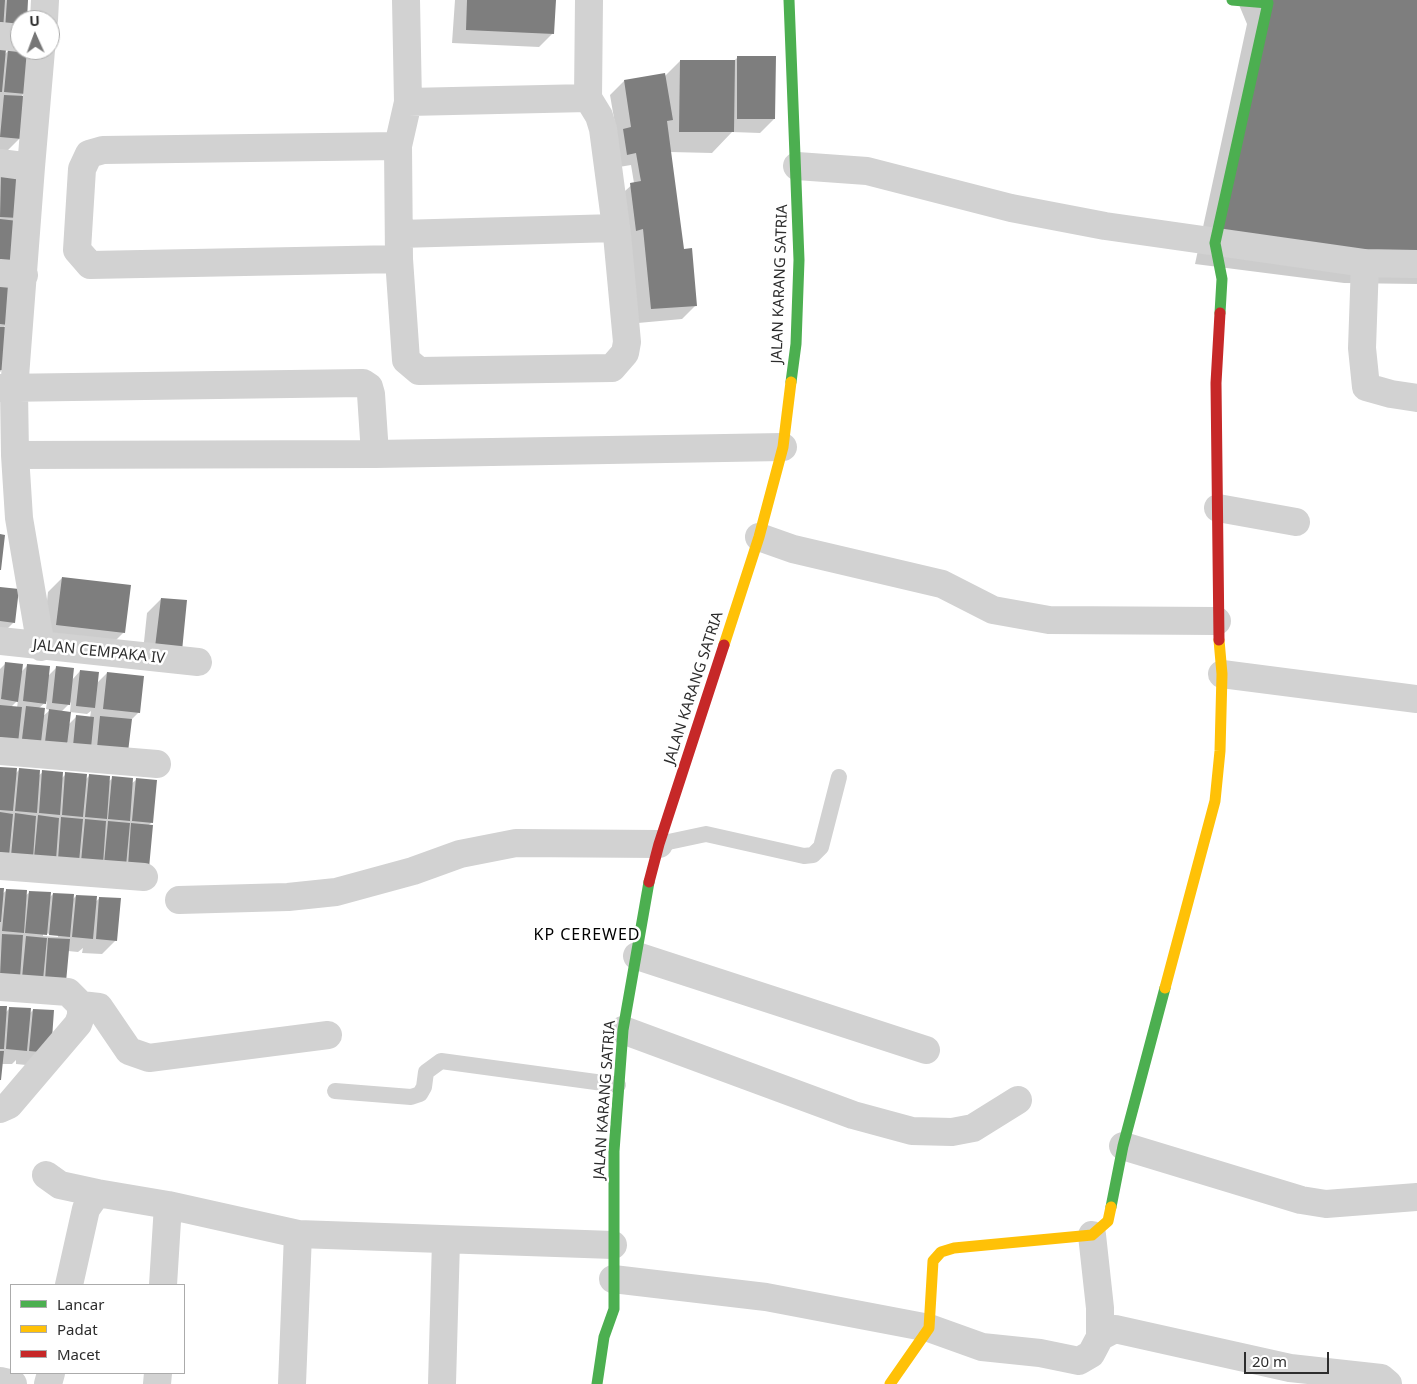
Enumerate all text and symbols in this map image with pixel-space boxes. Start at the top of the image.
north arrow [10,10,60,60]
text: U [29,11,40,30]
street label: JALAN KARANG SATRIA [768,204,792,364]
street label: JALAN KARANG SATRIA [661,609,727,767]
street label: JALAN CEMPAKA IV [32,636,166,668]
district label: KP CEREWED [532,925,642,945]
street label: JALAN KARANG SATRIA [590,1020,620,1180]
legend [10,1284,185,1374]
text: Lancar [57,1294,104,1314]
text: Padat [57,1319,98,1339]
scale bar [1247,1342,1332,1374]
text: Macet [57,1344,100,1364]
text: 20 m [1252,1351,1287,1371]

